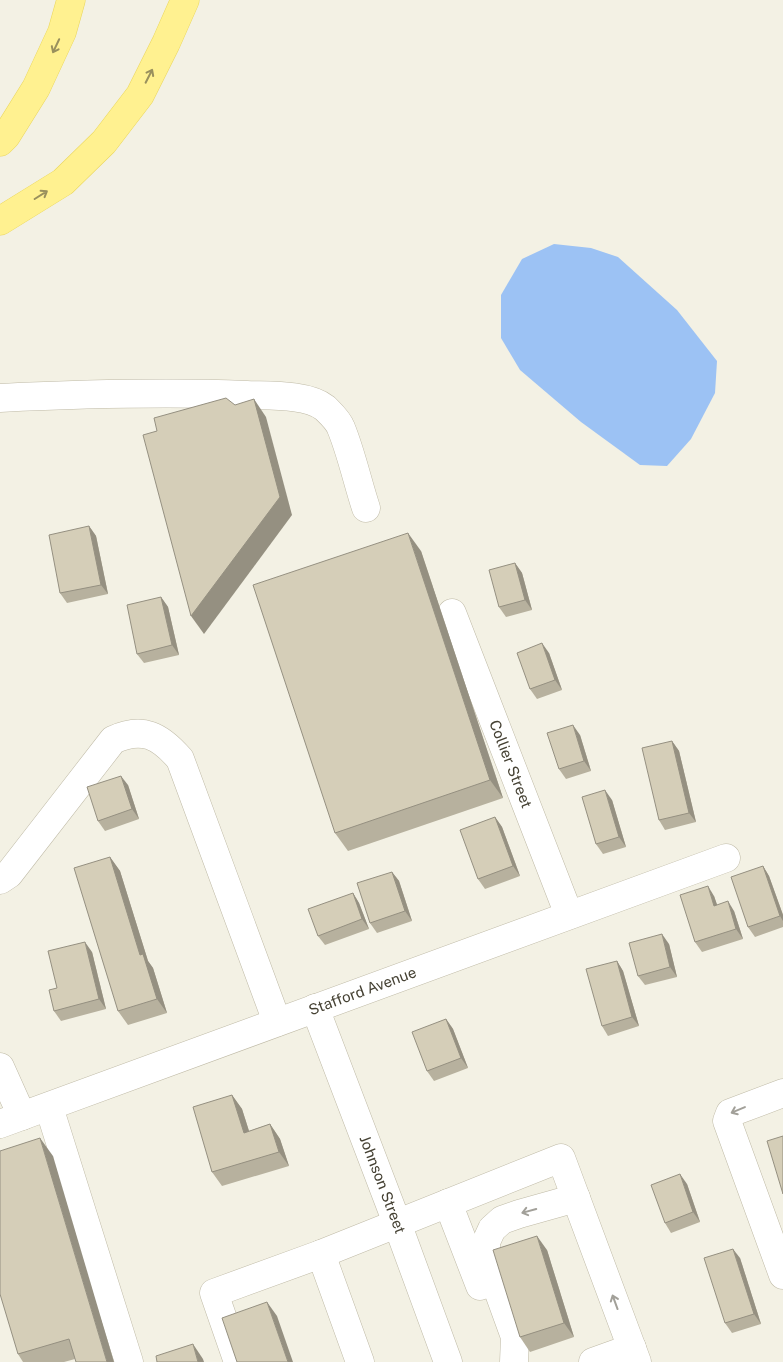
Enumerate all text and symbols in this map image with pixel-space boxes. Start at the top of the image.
one-way arrow [50,38,60,53]
one-way arrow [145,69,154,84]
one-way arrow [34,190,48,200]
street label: Collier Street [486,717,536,811]
street label: Stafford Avenue [306,963,418,1018]
one-way arrow [731,1106,746,1116]
street label: Johnson Street [356,1133,409,1236]
one-way arrow [522,1206,538,1216]
one-way arrow [610,1295,619,1310]

